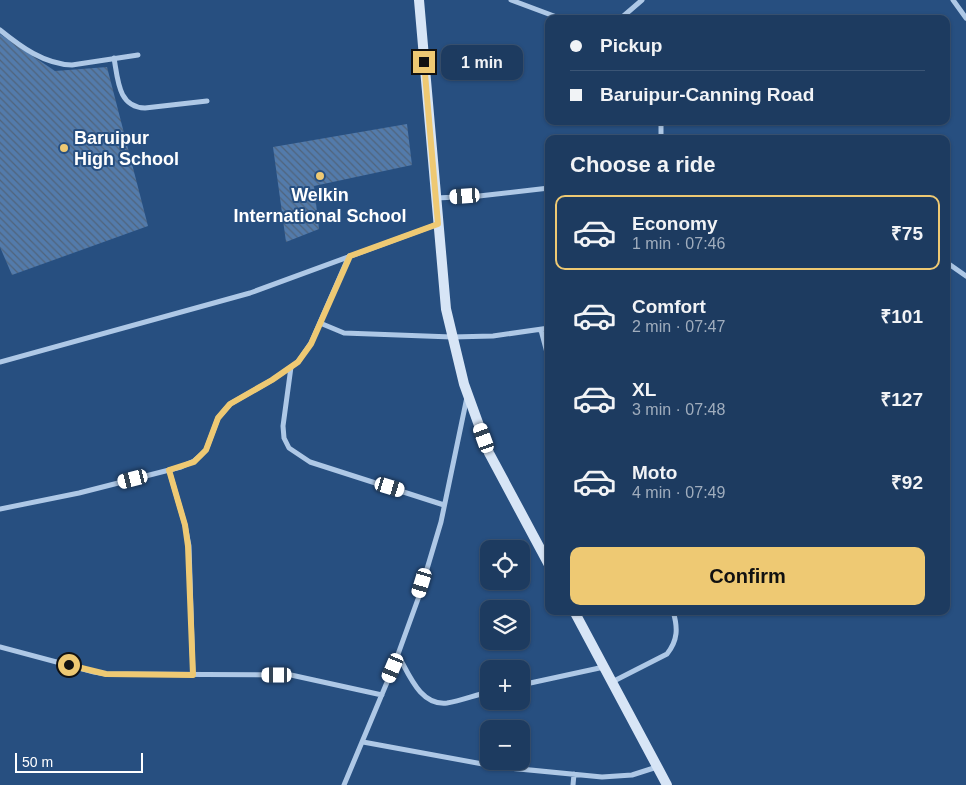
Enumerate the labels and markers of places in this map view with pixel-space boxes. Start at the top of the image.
place label: Baruipur High School [74,128,179,169]
marker: Baruipur High School [58,142,70,154]
marker: Welkin International School [314,170,326,182]
place label: Welkin International School [233,185,407,226]

